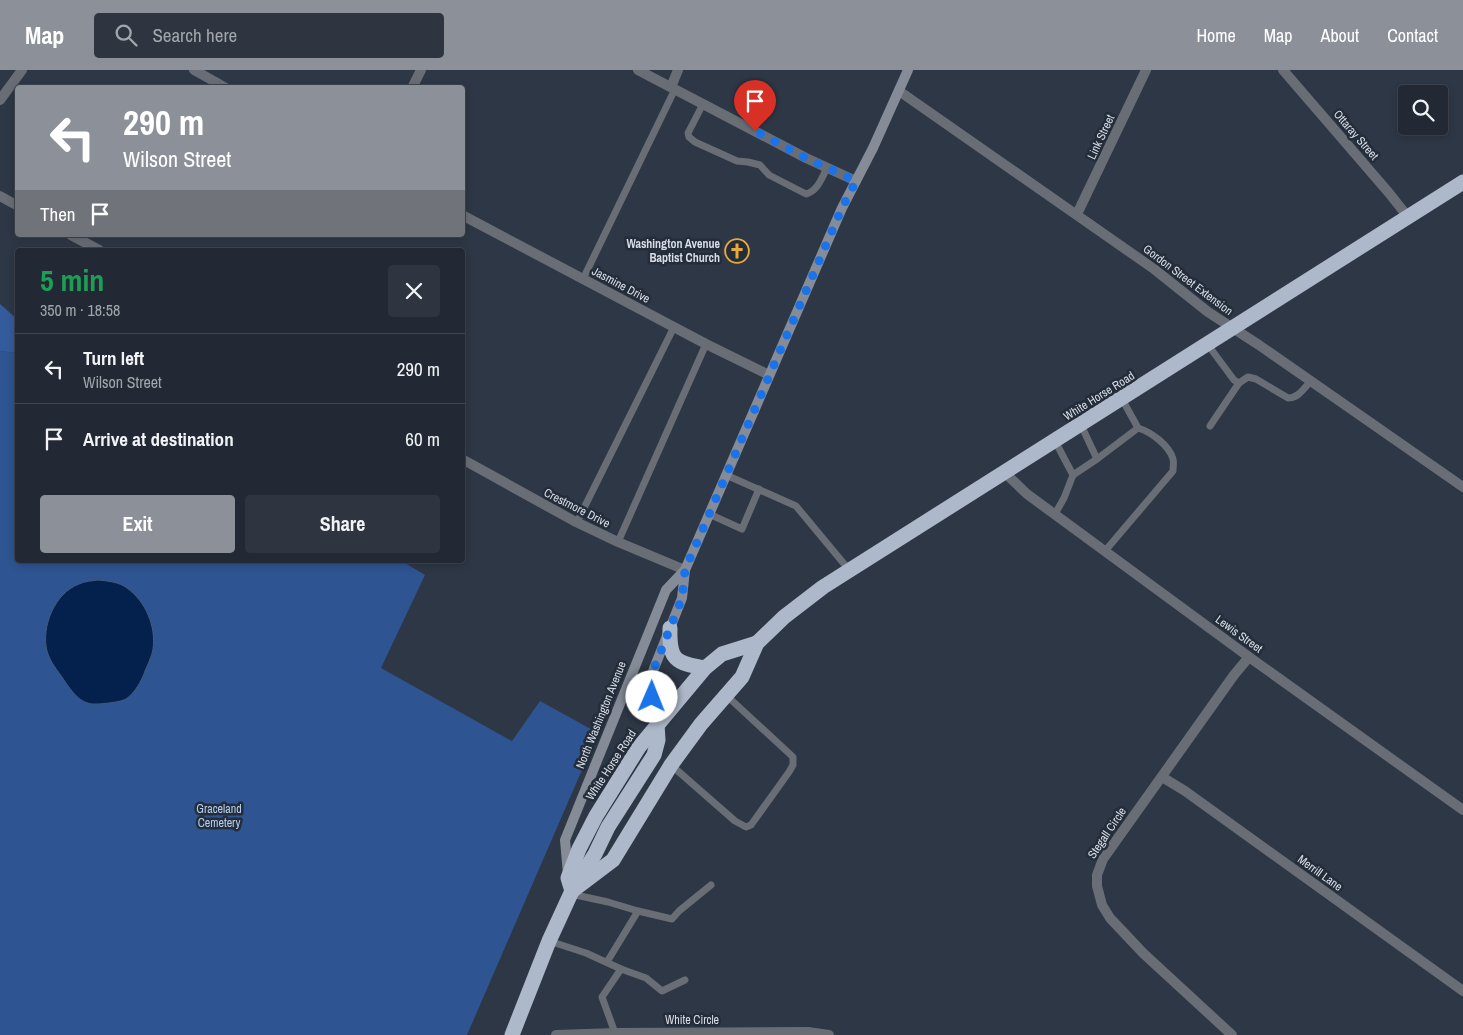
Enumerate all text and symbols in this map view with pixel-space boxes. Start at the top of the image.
search box [94,13,444,58]
text: Map [25,19,64,51]
icon: search [112,21,140,49]
text: Search here [152,22,237,48]
text: Home [1196,23,1236,48]
text: Map [1264,23,1293,48]
text: About [1321,23,1359,48]
text: Contact [1387,23,1438,48]
pin [734,80,776,131]
map controls [1398,85,1448,135]
button: search [1398,85,1448,135]
icon: arrive [741,87,769,115]
text: 290 m [123,99,204,146]
icon: left [40,105,105,170]
street label: Ottaray Street [1330,107,1382,164]
street label: Link Street [1084,112,1118,162]
text: Wilson Street [123,144,231,174]
icon: arrive [86,200,114,228]
text: Then [40,201,76,227]
place label: Washington Avenue Baptist Church [626,236,721,266]
church icon: Washington Avenue Baptist Church [724,238,750,264]
street label: Gordon Street Extension [1140,241,1236,319]
text: 5 min [40,260,104,300]
street label: Jasmine Drive [589,263,653,307]
button: close [388,265,440,317]
text: 350 m · 18:58 [40,299,120,321]
text: Turn left [83,345,144,371]
icon: left [40,355,68,383]
text: 290 m [397,356,440,382]
street label: White Horse Road [1060,368,1138,424]
text: Wilson Street [83,371,162,393]
icon: arrive [40,425,68,453]
text: Arrive at destination [83,426,234,452]
text: 60 m [405,426,440,452]
street label: Crestmore Drive [541,484,613,532]
button: Exit [40,495,235,553]
button: Share [245,495,440,553]
street label: Lewis Street [1212,611,1266,657]
street label: North Washington Avenue [572,659,630,771]
position arrow [625,670,677,722]
street label: White Horse Road [582,727,640,803]
park label: Graceland Cemetery [196,801,242,831]
street label: Stegall Circle [1084,804,1130,862]
street label: Merrill Lane [1294,851,1346,895]
street label: White Circle [665,1012,719,1028]

